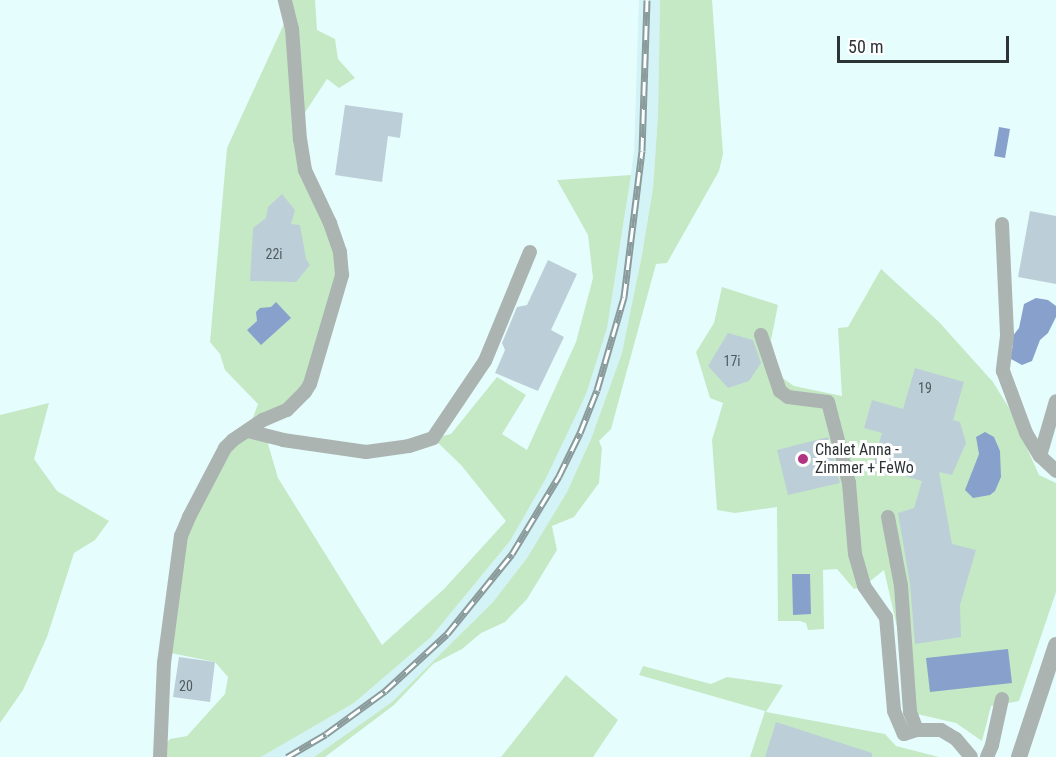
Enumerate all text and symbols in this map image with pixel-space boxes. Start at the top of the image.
scale bar [840,24,1012,62]
text: 50 m [848,36,883,57]
house number: 22i [265,246,283,262]
house number: 17i [723,353,741,369]
house number: 19 [918,380,932,396]
place label: Chalet Anna - Zimmer + FeWo [815,440,914,478]
marker: Chalet Anna - Zimmer + FeWo [796,452,810,466]
house number: 20 [179,678,193,694]

